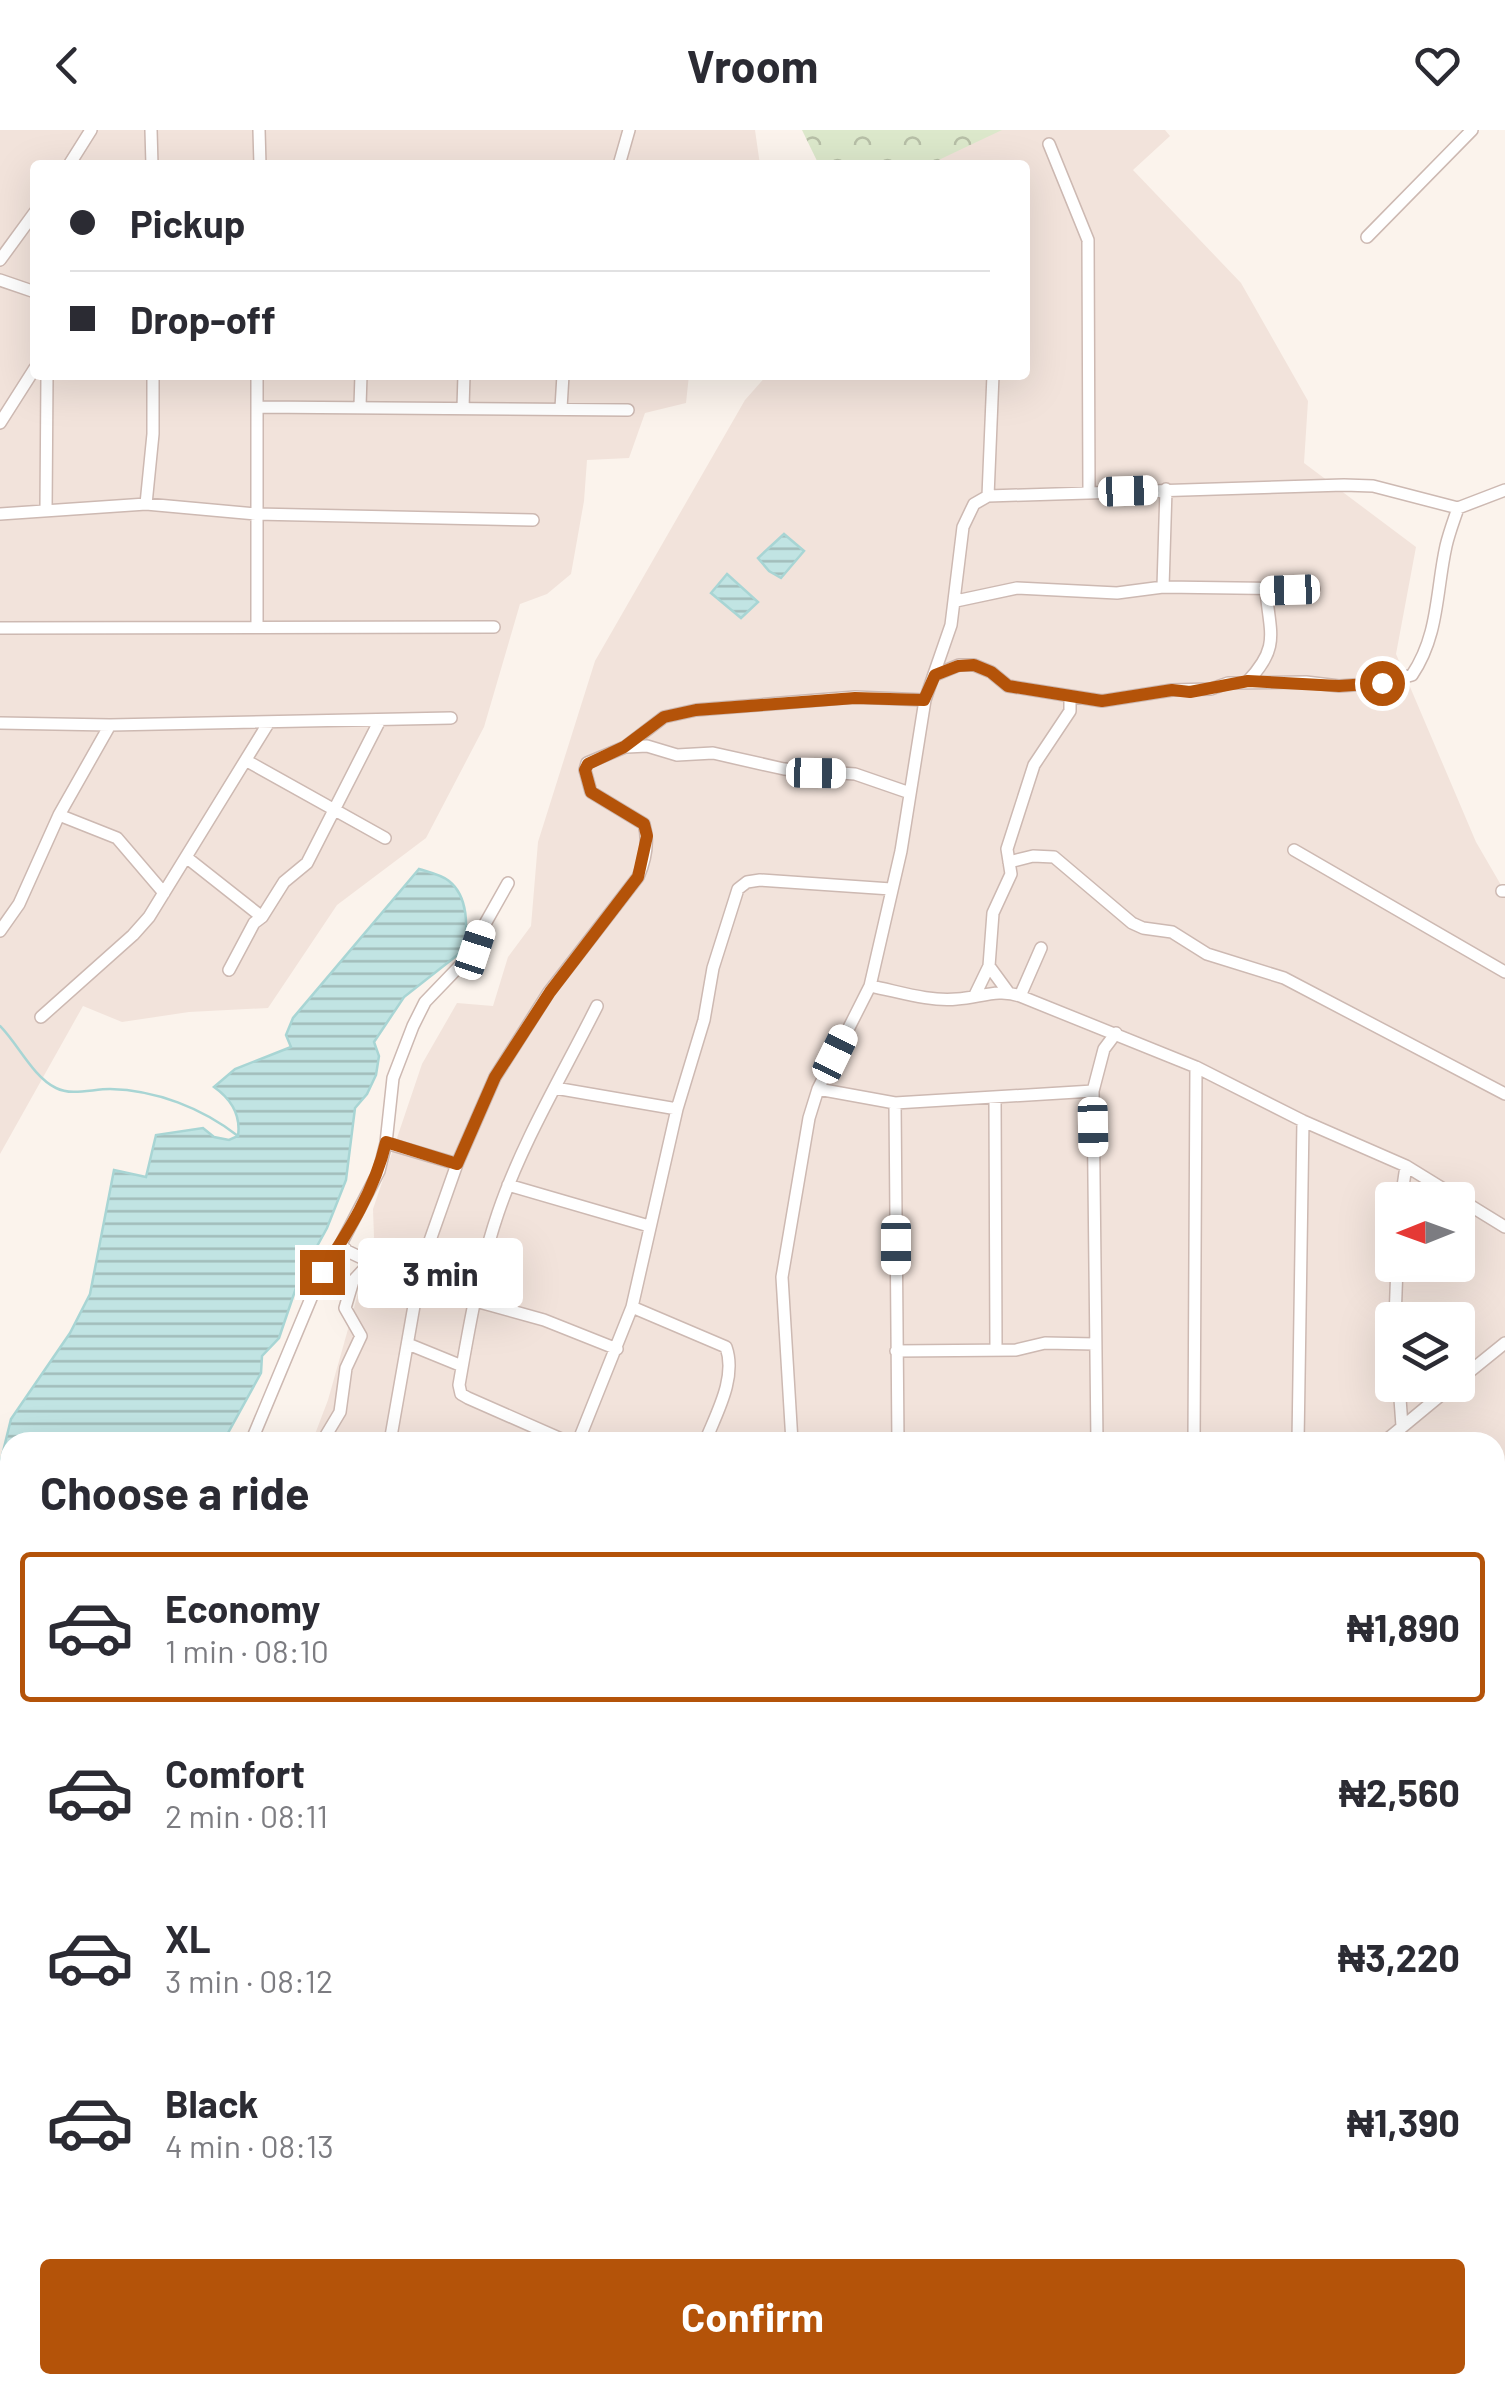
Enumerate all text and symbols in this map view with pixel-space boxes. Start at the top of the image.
icon: back [40,38,95,93]
text: Vroom [687,38,818,92]
icon: heart [1410,38,1465,93]
text: Pickup [130,200,245,246]
text: Drop-off [130,296,276,342]
car [1097,475,1159,507]
car [1259,574,1321,606]
route start [1360,661,1405,706]
car [786,757,846,789]
car [451,917,499,983]
car [808,1020,862,1088]
car [1077,1097,1109,1157]
north arrow [1375,1182,1475,1282]
map controls [1375,1182,1475,1402]
car [881,1215,911,1275]
callout: 3 min [357,1237,522,1307]
route end [300,1250,345,1295]
text: 3 min [402,1254,479,1292]
button: layers [1375,1302,1475,1402]
text: Choose a ride [40,1465,310,1519]
icon: car [45,1582,135,1672]
text: Economy [165,1585,320,1631]
text: ₦1,890 [1347,1604,1460,1650]
text: 1 min · 08:10 [165,1631,329,1669]
icon: car [45,1747,135,1837]
text: Comfort [165,1750,305,1796]
text: ₦2,560 [1339,1769,1460,1815]
text: 2 min · 08:11 [165,1796,328,1834]
icon: car [45,1912,135,2002]
text: XL [165,1915,211,1961]
text: ₦3,220 [1338,1934,1460,1980]
text: 3 min · 08:12 [165,1961,333,1999]
icon: car [45,2077,135,2167]
text: Black [165,2080,259,2126]
text: ₦1,390 [1347,2099,1460,2145]
text: 4 min · 08:13 [165,2126,334,2164]
button: Confirm [40,2259,1465,2374]

